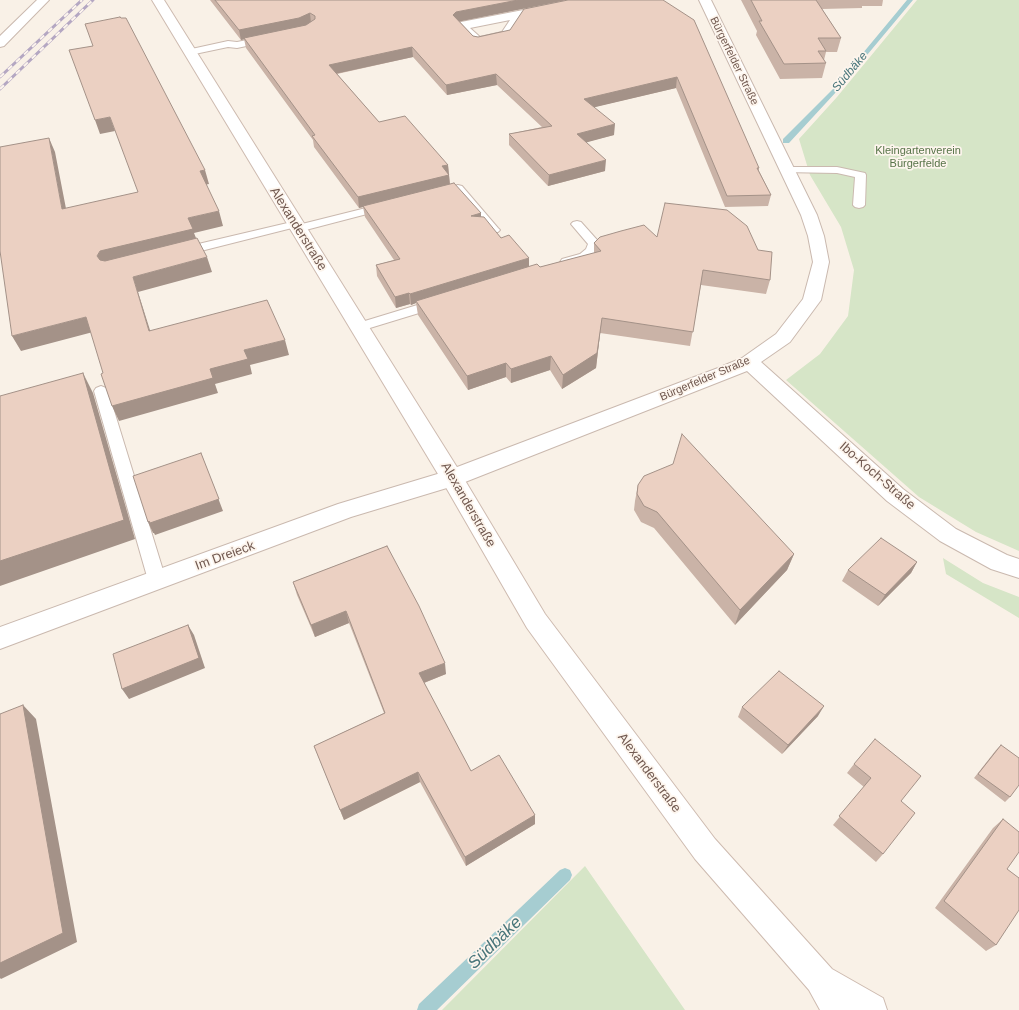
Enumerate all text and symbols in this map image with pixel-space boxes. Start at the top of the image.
street label: Bürgerfelder Straße [707,15,761,107]
water label: Südbäke [829,49,871,95]
park label: Kleingartenverein Bürgerfelde [875,144,961,170]
street label: Alexanderstraße [266,184,330,274]
street label: Bürgerfelder Straße [658,354,752,404]
street label: Ibo-Koch-Straße [836,439,918,513]
street label: Alexanderstraße [437,460,499,550]
street label: Im Dreieck [193,538,257,574]
street label: Alexanderstraße [614,730,684,816]
water label: Südbäke [464,912,526,974]

